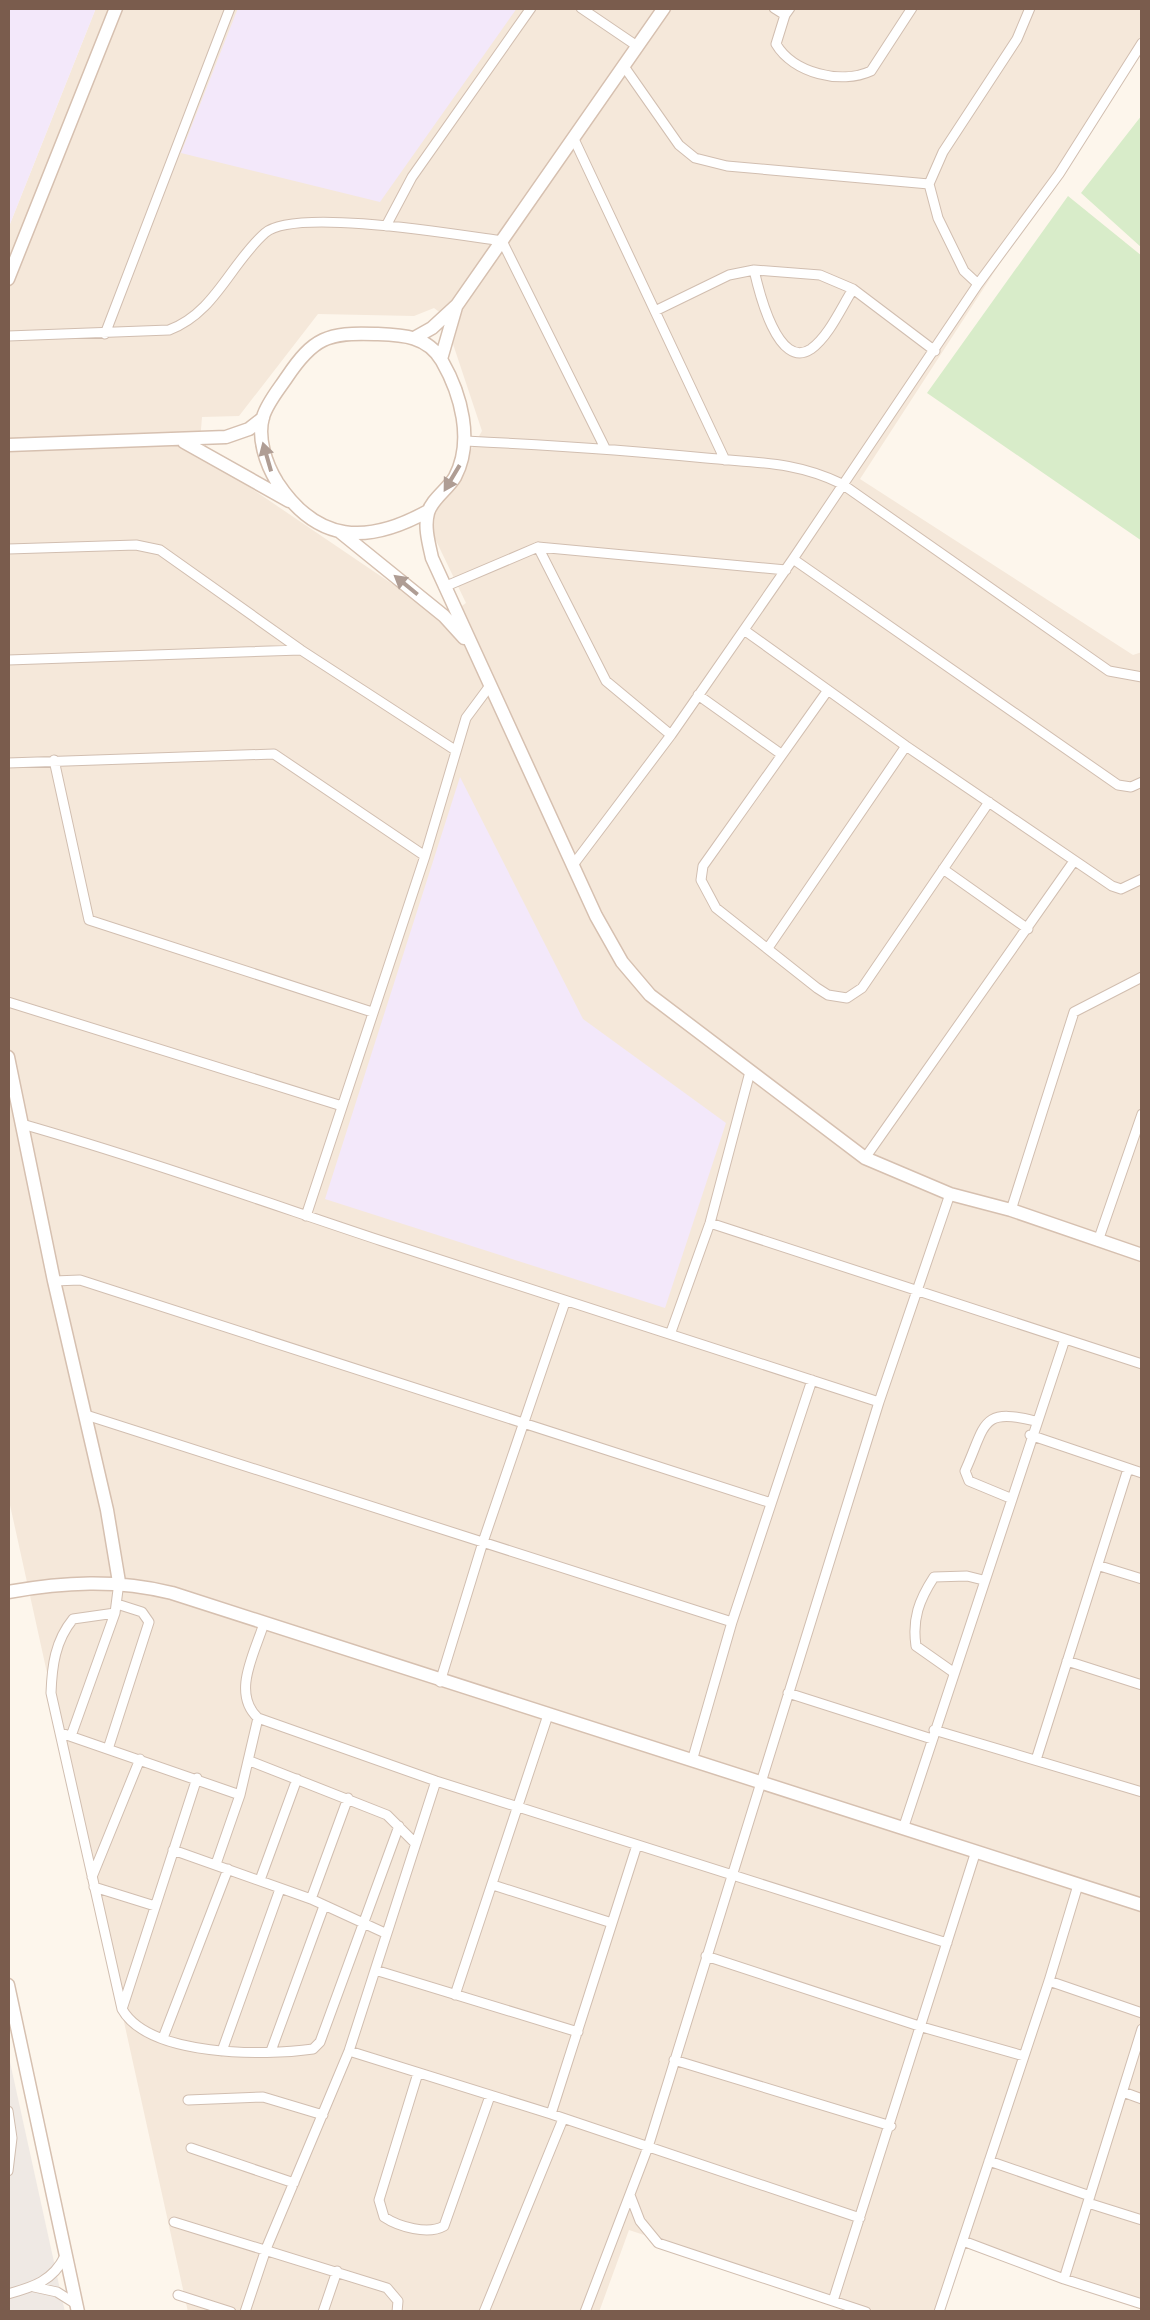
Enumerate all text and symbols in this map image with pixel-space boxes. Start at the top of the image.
one-way arrow [259,441,275,472]
one-way arrow [444,464,461,492]
one-way arrow [393,575,419,596]

